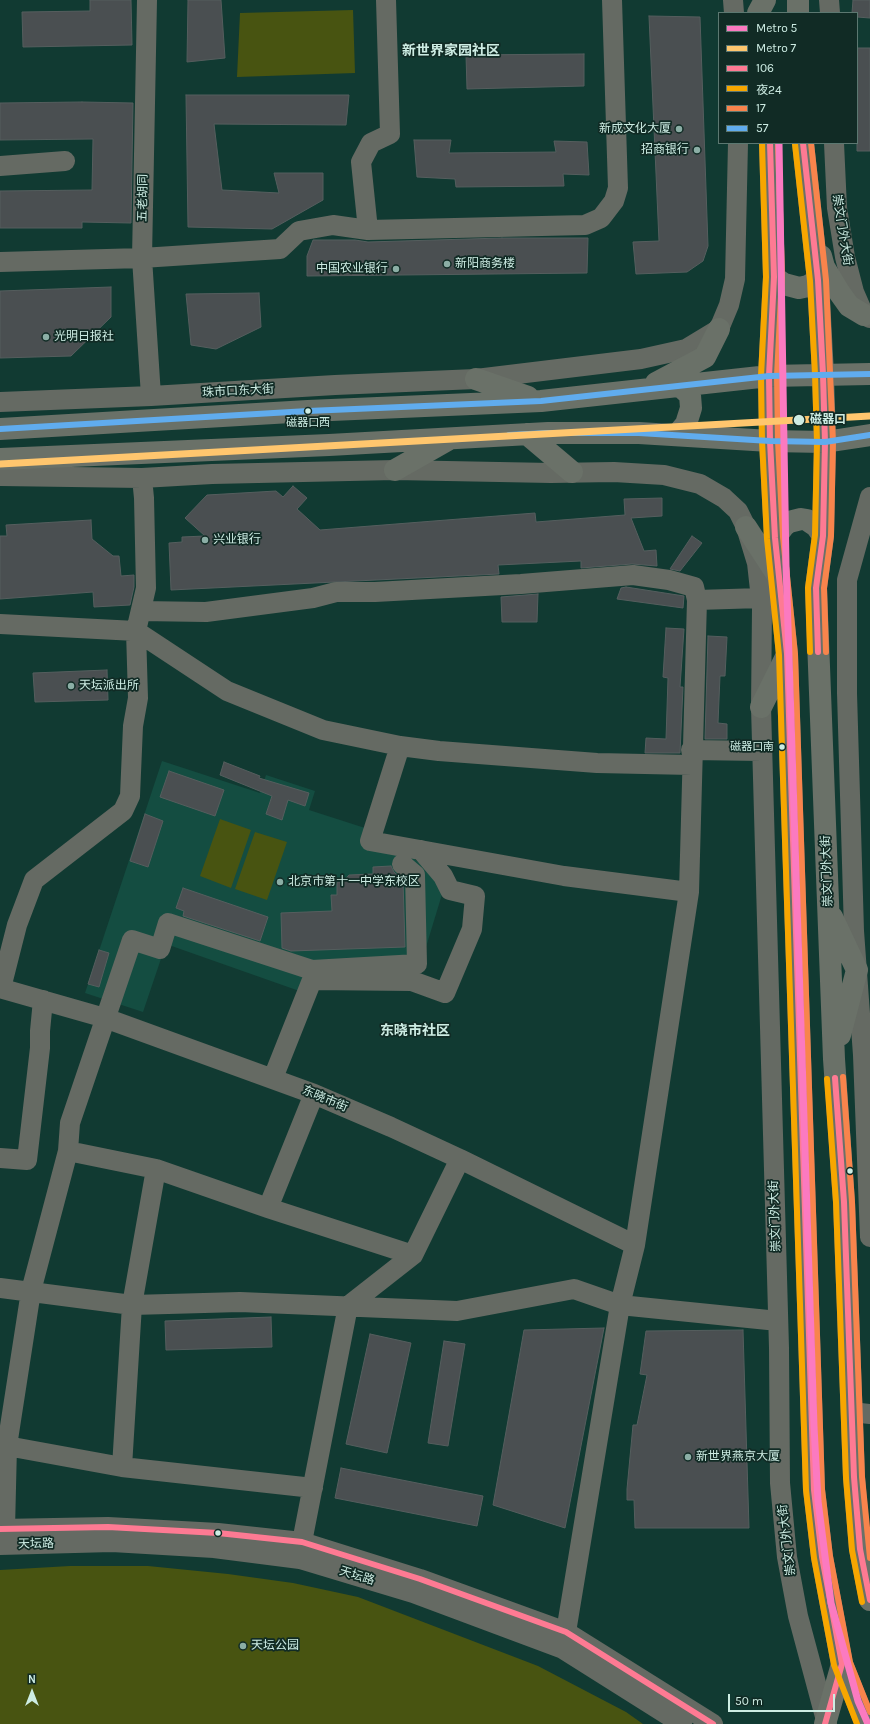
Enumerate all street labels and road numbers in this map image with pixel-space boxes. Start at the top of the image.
street label: 五老胡同 [135,174,151,222]
street label: 崇文门外大街 [829,193,855,267]
street label: 珠市口东大街 [202,382,274,400]
street label: 崇文门外大街 [819,835,835,907]
street label: 东晓市街 [300,1083,350,1115]
street label: 崇文门外大街 [767,1180,783,1252]
street label: 崇文门外大街 [775,1503,799,1577]
street label: 天坛路 [18,1536,54,1552]
street label: 天坛路 [338,1564,376,1588]

